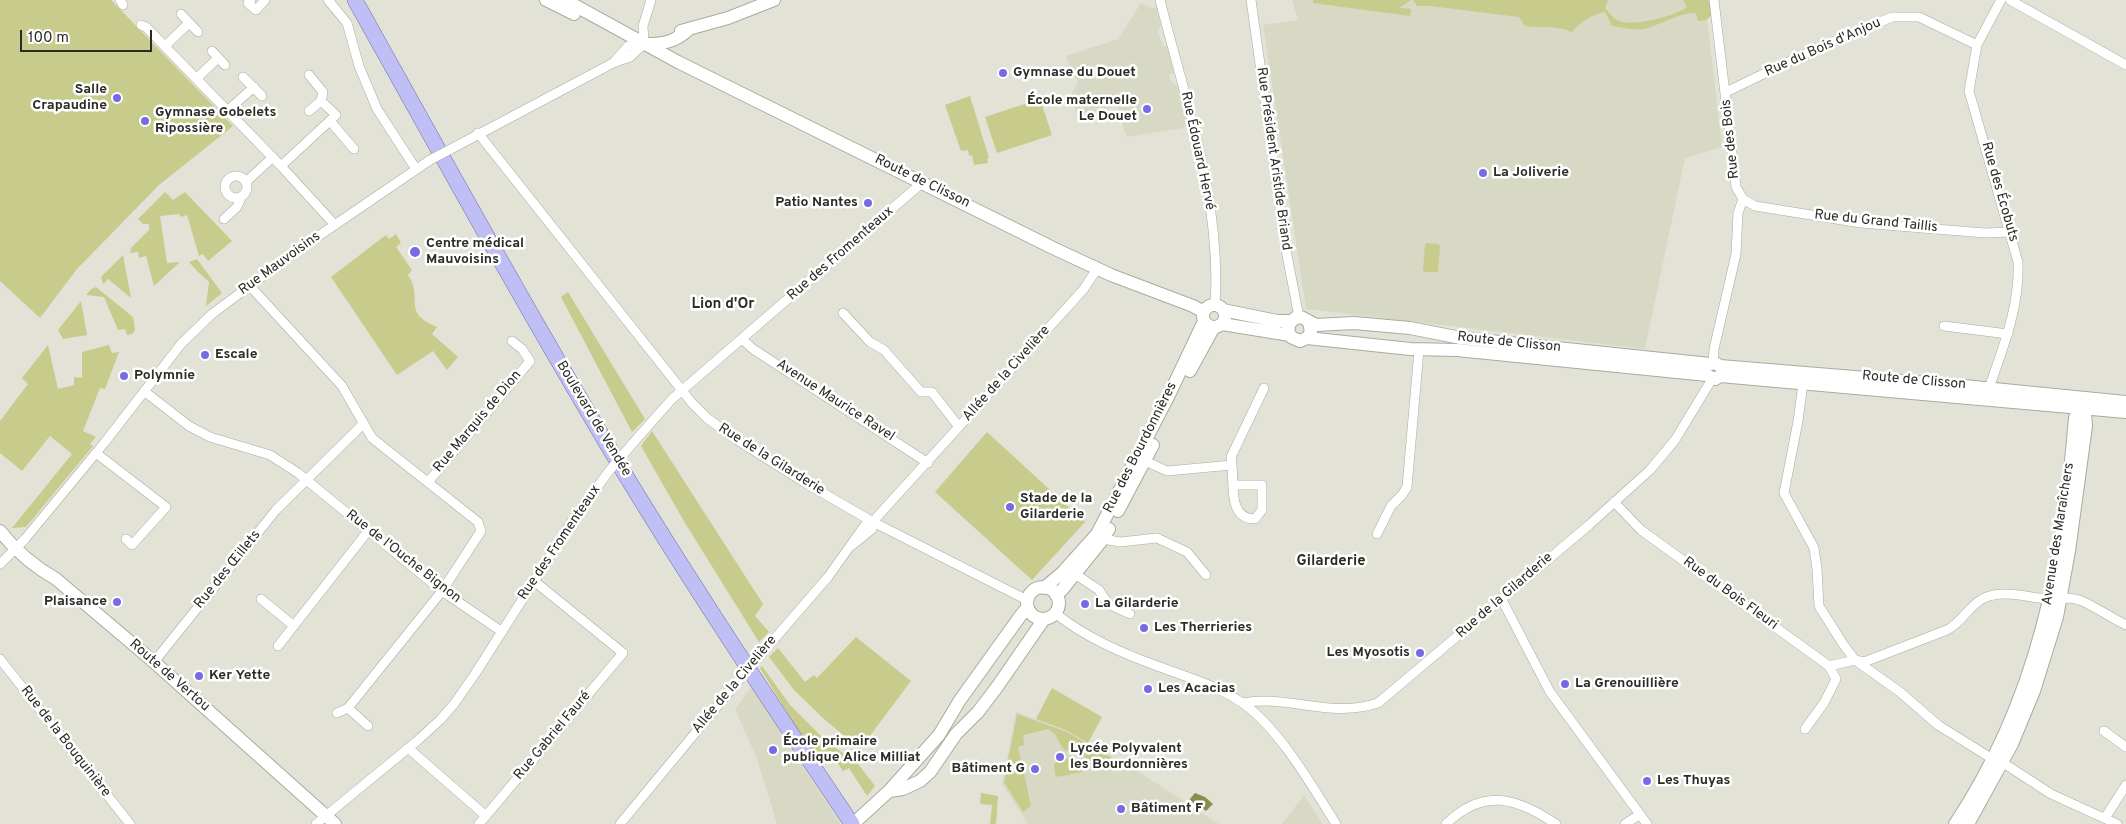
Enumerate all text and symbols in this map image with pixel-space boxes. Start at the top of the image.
street label: Rue du Bois d'Anjou [1762,15,1884,81]
scale bar [22,20,155,52]
text: 100 m [28,29,69,48]
place label: Gymnase du Douet [1013,65,1136,81]
street label: Rue Président Aristide Briand [1252,66,1294,252]
marker: Gymnase du Douet [997,67,1009,79]
place label: Salle Crapaudine [32,82,107,114]
street label: Rue Édouard Hervé [1176,90,1218,212]
marker: Salle Crapaudine [111,92,123,104]
place label: École maternelle Le Douet [1027,93,1137,125]
street label: Rue des Bois [1718,98,1744,180]
marker: École maternelle Le Douet [1141,103,1153,115]
place label: Gymnase Gobelets Ripossière [155,105,276,138]
marker: Gymnase Gobelets Ripossière [139,115,151,127]
street label: Rue des Écobuts [1977,140,2021,244]
street label: Route de Clisson [871,152,973,212]
place label: La Joliverie [1493,165,1569,181]
marker: La Joliverie [1477,167,1489,179]
place label: Patio Nantes [775,195,858,211]
marker: Patio Nantes [862,197,874,209]
street label: Rue des Fromenteaux [785,203,897,305]
street label: Rue du Grand Taillis [1813,207,1939,237]
street label: Rue Mauvoisins [236,229,324,299]
place label: Centre médical Mauvoisins [426,236,524,268]
marker: Centre médical Mauvoisins [408,245,422,259]
district label: Lion d'Or [691,296,755,314]
street label: Allée de la Civelière [960,323,1054,425]
street label: Route de Clisson [1456,329,1562,357]
place label: Escale [215,347,257,363]
marker: Escale [199,349,211,361]
street label: Avenue Maurice Ravel [773,356,897,446]
street label: Boulevard de Vendée [552,358,634,480]
place label: Polymnie [134,368,195,384]
street label: Rue Marquis de Dion [430,368,526,476]
street label: Route de Clisson [1861,368,1967,394]
marker: Polymnie [118,370,130,382]
street label: Rue des Bourdonnières [1101,380,1181,516]
street label: Rue de la Gilarderie [715,420,827,500]
street label: Avenue des Maraîchers [2039,461,2079,607]
street label: Rue des Fromenteaux [515,482,605,604]
place label: Stade de la Gilarderie [1020,491,1092,524]
marker: Stade de la Gilarderie [1004,501,1016,513]
street label: Rue de l'Ouche Bignon [342,507,464,607]
street label: Rue des Œillets [191,527,265,613]
street label: Rue de la Gilarderie [1453,550,1557,642]
district label: Gilarderie [1297,553,1365,571]
street label: Rue du Bois Fleuri [1679,554,1781,634]
place label: Plaisance [44,594,107,610]
marker: Plaisance [111,596,123,608]
place label: La Gilarderie [1095,596,1179,612]
marker: La Gilarderie [1079,598,1091,610]
place label: Les Therrieries [1154,620,1252,636]
marker: Les Therrieries [1138,622,1150,634]
street label: Allée de la Civelière [689,633,781,737]
street label: Route de Vertou [125,636,213,716]
place label: Les Myosotis [1326,645,1410,661]
marker: Les Myosotis [1414,647,1426,659]
place label: Ker Yette [209,668,270,684]
marker: Ker Yette [193,670,205,682]
place label: La Grenouillière [1575,676,1679,692]
marker: La Grenouillière [1559,678,1571,690]
place label: Les Acacias [1158,681,1235,697]
street label: Rue de la Bouquinière [16,683,114,801]
marker: Les Acacias [1142,683,1154,695]
street label: Rue Gabriel Fauré [511,688,595,784]
place label: École primaire publique Alice Milliat [783,734,920,766]
place label: Lycée Polyvalent les Bourdonnières [1070,741,1188,774]
marker: École primaire publique Alice Milliat [767,744,779,756]
marker: Lycée Polyvalent les Bourdonnières [1054,751,1066,763]
place label: Bâtiment G [952,761,1025,777]
marker: Bâtiment G [1029,763,1041,775]
place label: Les Thuyas [1657,773,1730,789]
marker: Les Thuyas [1641,775,1653,787]
place label: Bâtiment F [1131,801,1203,817]
marker: Bâtiment F [1115,803,1127,815]

